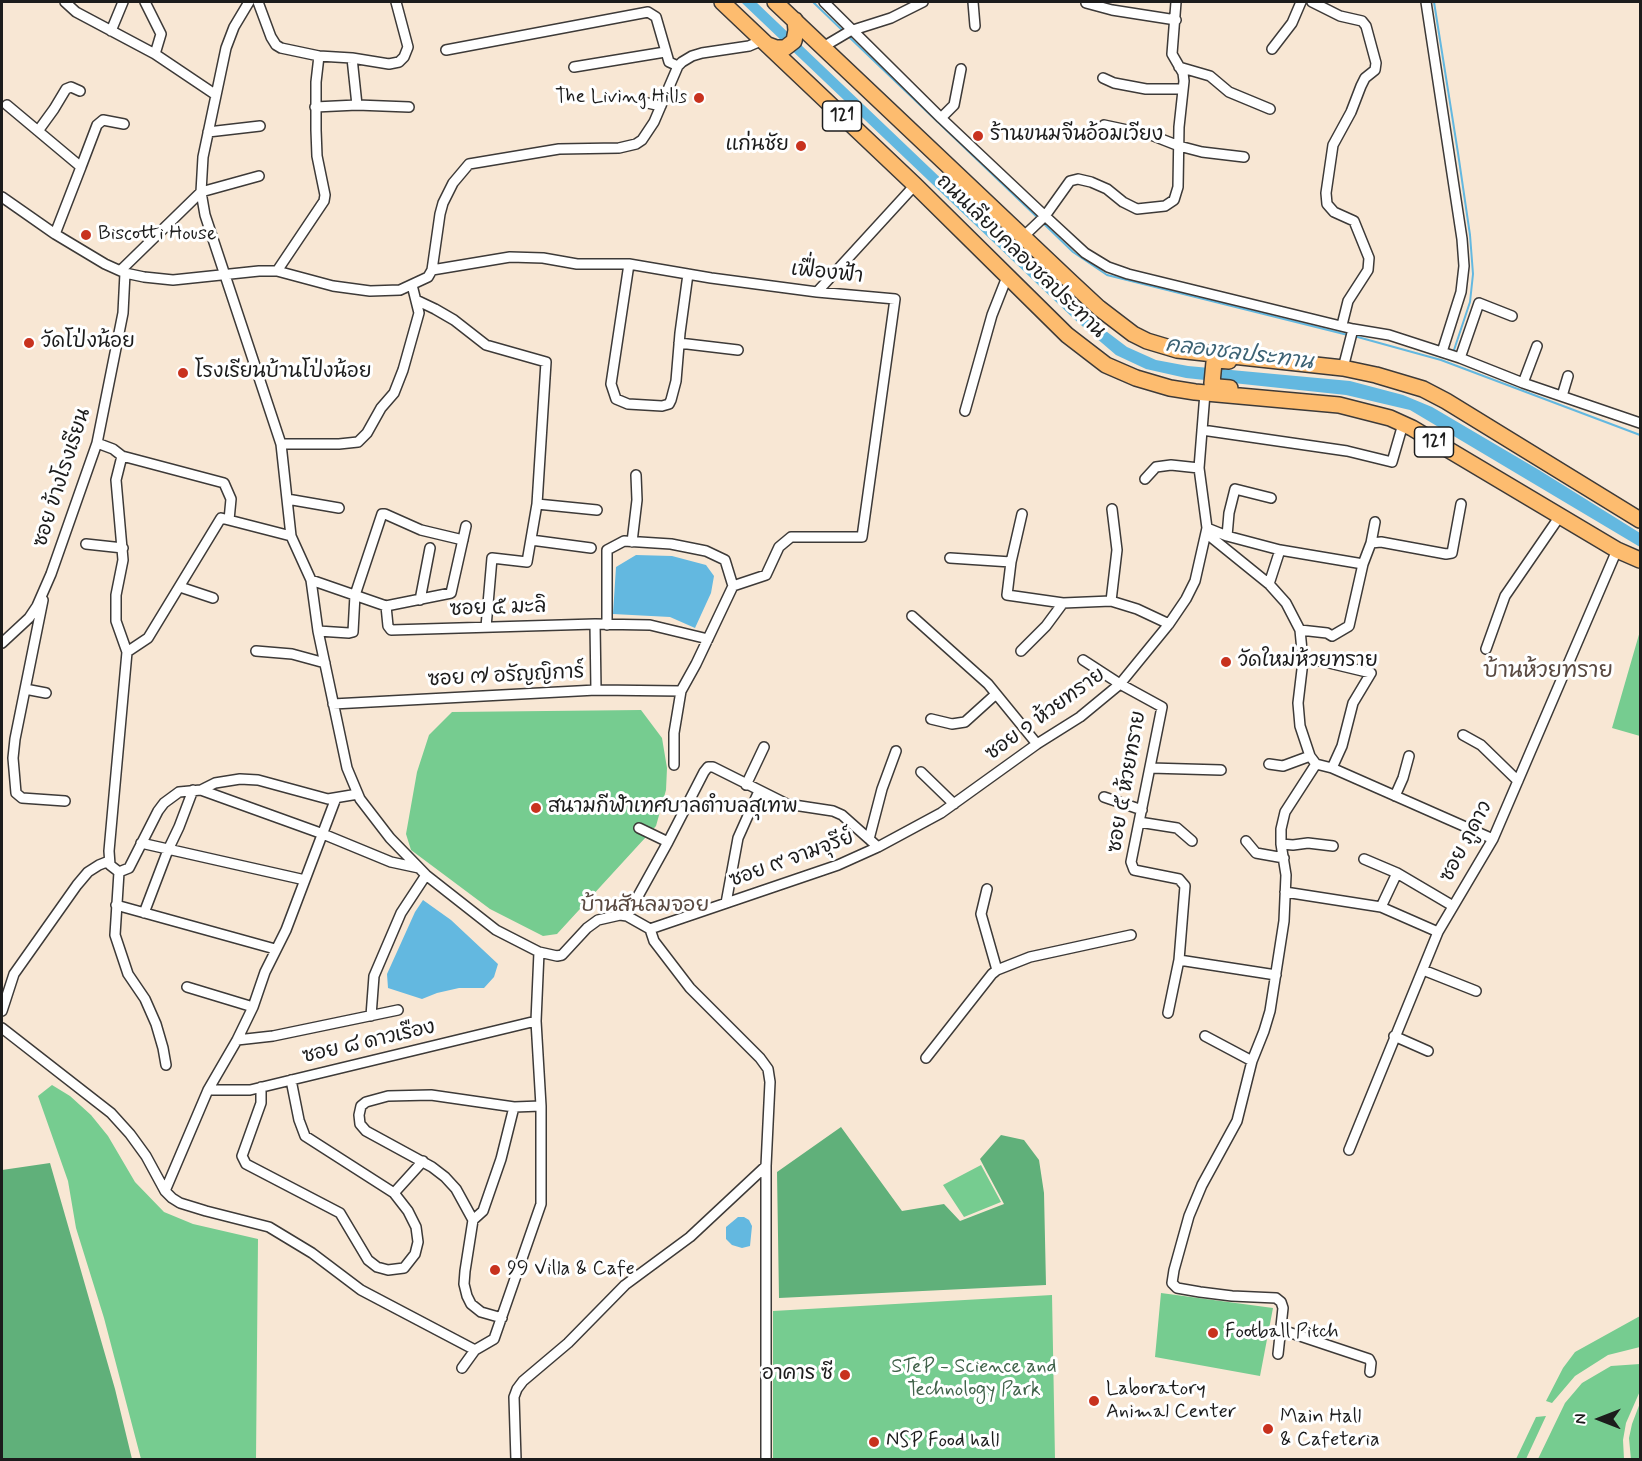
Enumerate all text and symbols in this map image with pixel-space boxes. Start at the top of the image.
place label: The Living Hills [555,86,687,110]
marker: The Living Hills [692,91,706,105]
road number: 121 [822,101,862,131]
place label: ร้านขนมจีนอ้อมเวียง [990,124,1163,148]
marker: ร้านขนมจีนอ้อมเวียง [971,129,985,143]
place label: แก่นชัย [725,134,789,158]
marker: แก่นชัย [794,139,808,153]
street label: ถนนเลียบคลองชลประทาน [931,170,1109,344]
place label: Biscotti House [98,223,216,247]
marker: Biscotti House [79,228,93,242]
street label: เฟื่องฟ้า [790,258,864,290]
place label: วัดโป่งน้อย [41,331,135,355]
water label: คลองชลประทาน [1164,333,1314,377]
marker: วัดโป่งน้อย [22,336,36,350]
place label: โรงเรียนบ้านโป่งน้อย [195,361,372,385]
marker: โรงเรียนบ้านโป่งน้อย [176,366,190,380]
street label: ซอย ข้างโรงเรียน [29,405,97,551]
road number: 121 [1414,427,1454,457]
street label: ซอย ๕ มะลิ [449,595,547,623]
place label: วัดใหม่ห้วยทราย [1238,650,1378,674]
marker: วัดใหม่ห้วยทราย [1219,655,1233,669]
district label: บ้านห้วยทราย [1483,659,1613,685]
street label: ซอย ๗ อรัญญิการ์ [427,661,585,693]
street label: ซอย ๑ ห้วยทราย [982,664,1110,766]
street label: ซอย ๕ ห้วยทราย [1104,709,1152,855]
place label: สนามกีฬาเทศบาลตำบลสุเทพ [548,796,798,820]
street label: ซอย ภูดาว [1436,797,1498,887]
marker: สนามกีฬาเทศบาลตำบลสุเทพ [529,801,543,815]
street label: ซอย ๙ จามจุรีย์ [726,826,858,894]
district label: บ้านสันลมจอย [581,894,709,920]
street label: ซอย ๘ ดาวเรือง [300,1016,438,1070]
place label: 99 Villa & Cafe [507,1258,635,1282]
marker: 99 Villa & Cafe [488,1263,502,1277]
place label: Football Pitch [1225,1321,1339,1345]
marker: Football Pitch [1206,1326,1220,1340]
park label: STeP - Science and Technology Park [891,1356,1057,1403]
place label: อาคาร ซี [762,1363,833,1387]
marker: อาคาร ซี [838,1368,852,1382]
place label: Laboratory Animal Center [1106,1378,1236,1425]
north arrow [1570,1389,1630,1449]
marker: Laboratory Animal Center [1087,1394,1101,1408]
place label: Main Hall & Cafeteria [1280,1406,1380,1453]
text: N [1571,1414,1592,1424]
marker: Main Hall & Cafeteria [1261,1422,1275,1436]
place label: NSP Food hall [886,1430,999,1454]
marker: NSP Food hall [867,1435,881,1449]

